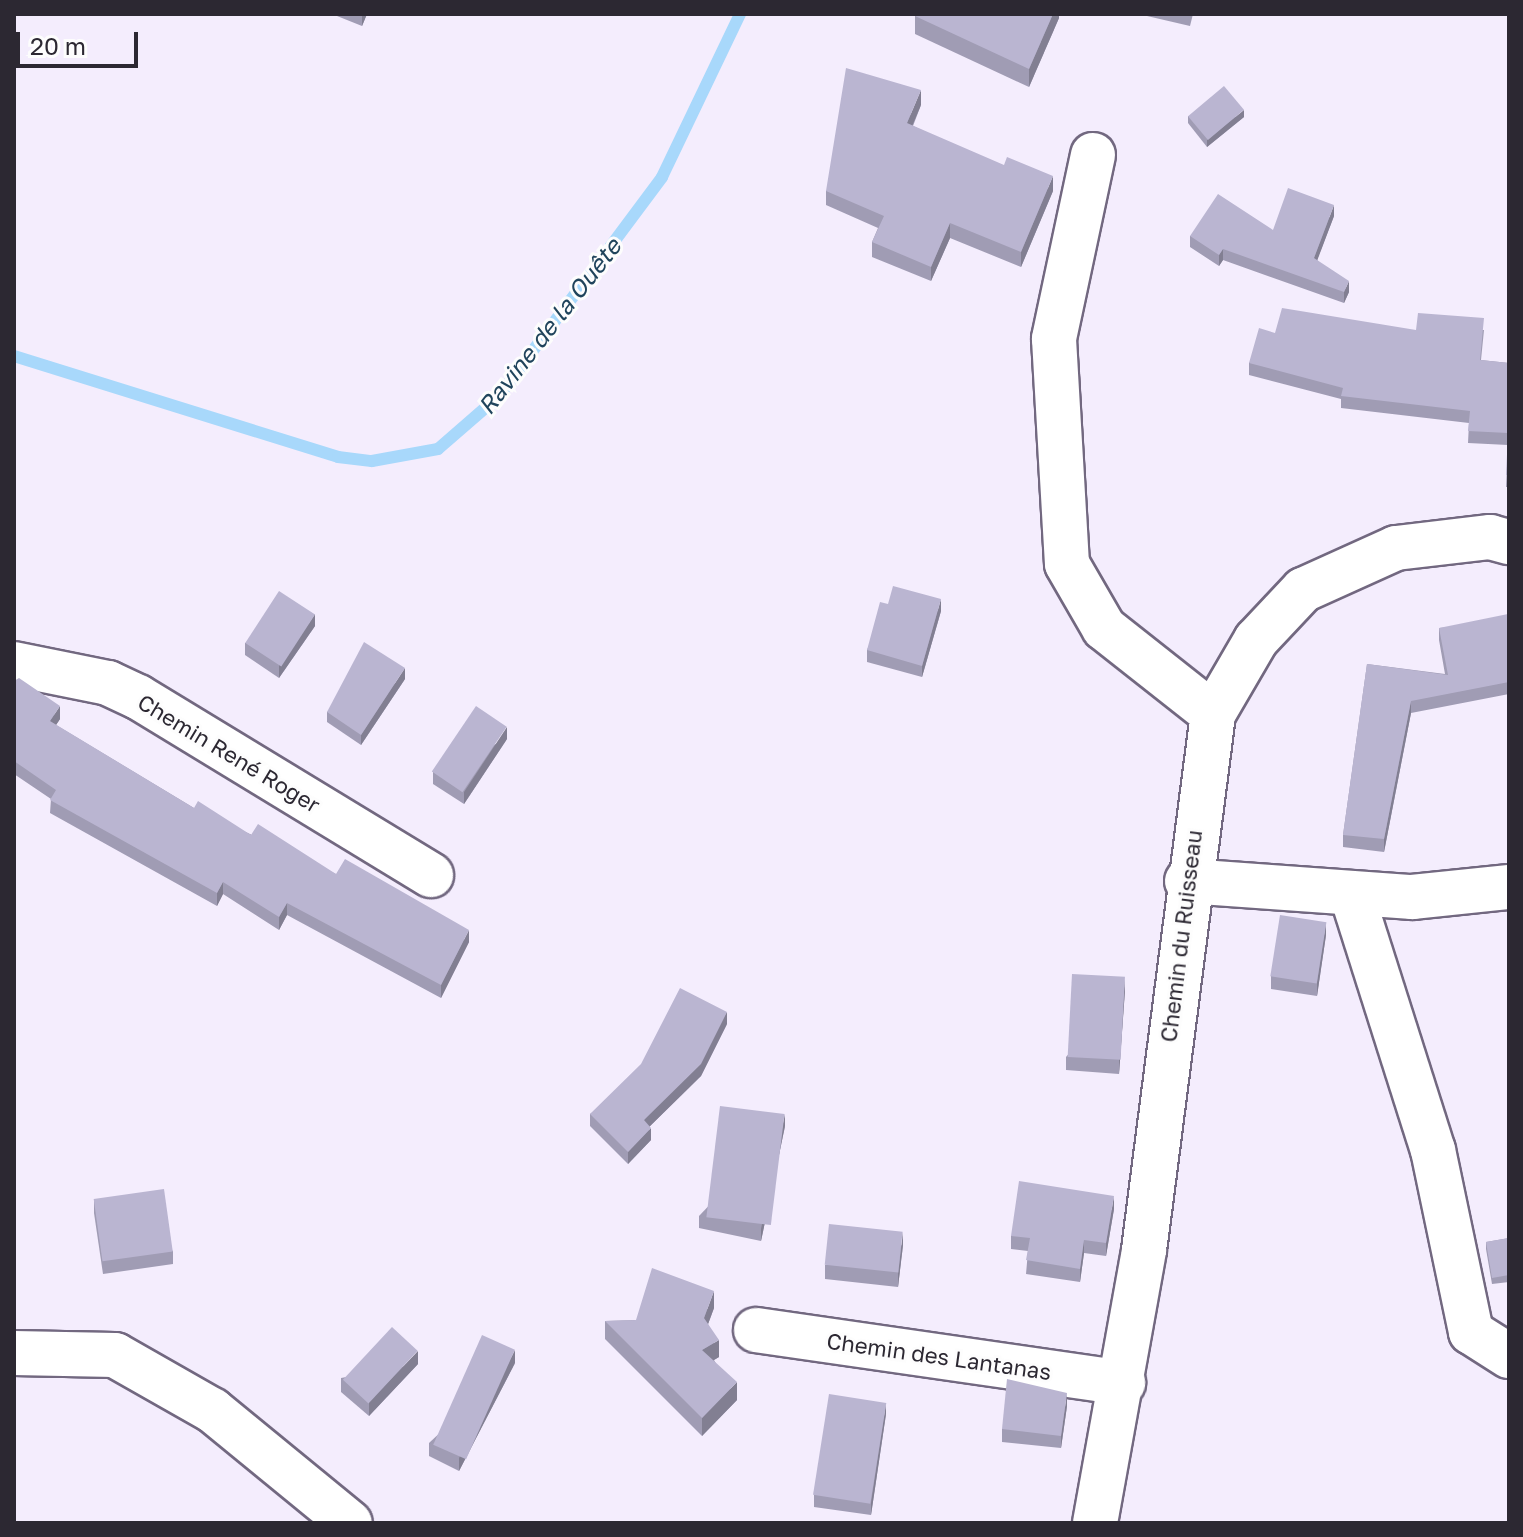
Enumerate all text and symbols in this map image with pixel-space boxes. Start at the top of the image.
scale bar [20,16,142,66]
text: 20 m [30,31,86,60]
water label: Ravine de la Ouête [471,232,627,420]
street label: Chemin René Roger [133,688,325,818]
street label: Chemin du Ruisseau [1155,828,1207,1044]
street label: Chemin des Lantanas [825,1327,1053,1385]

